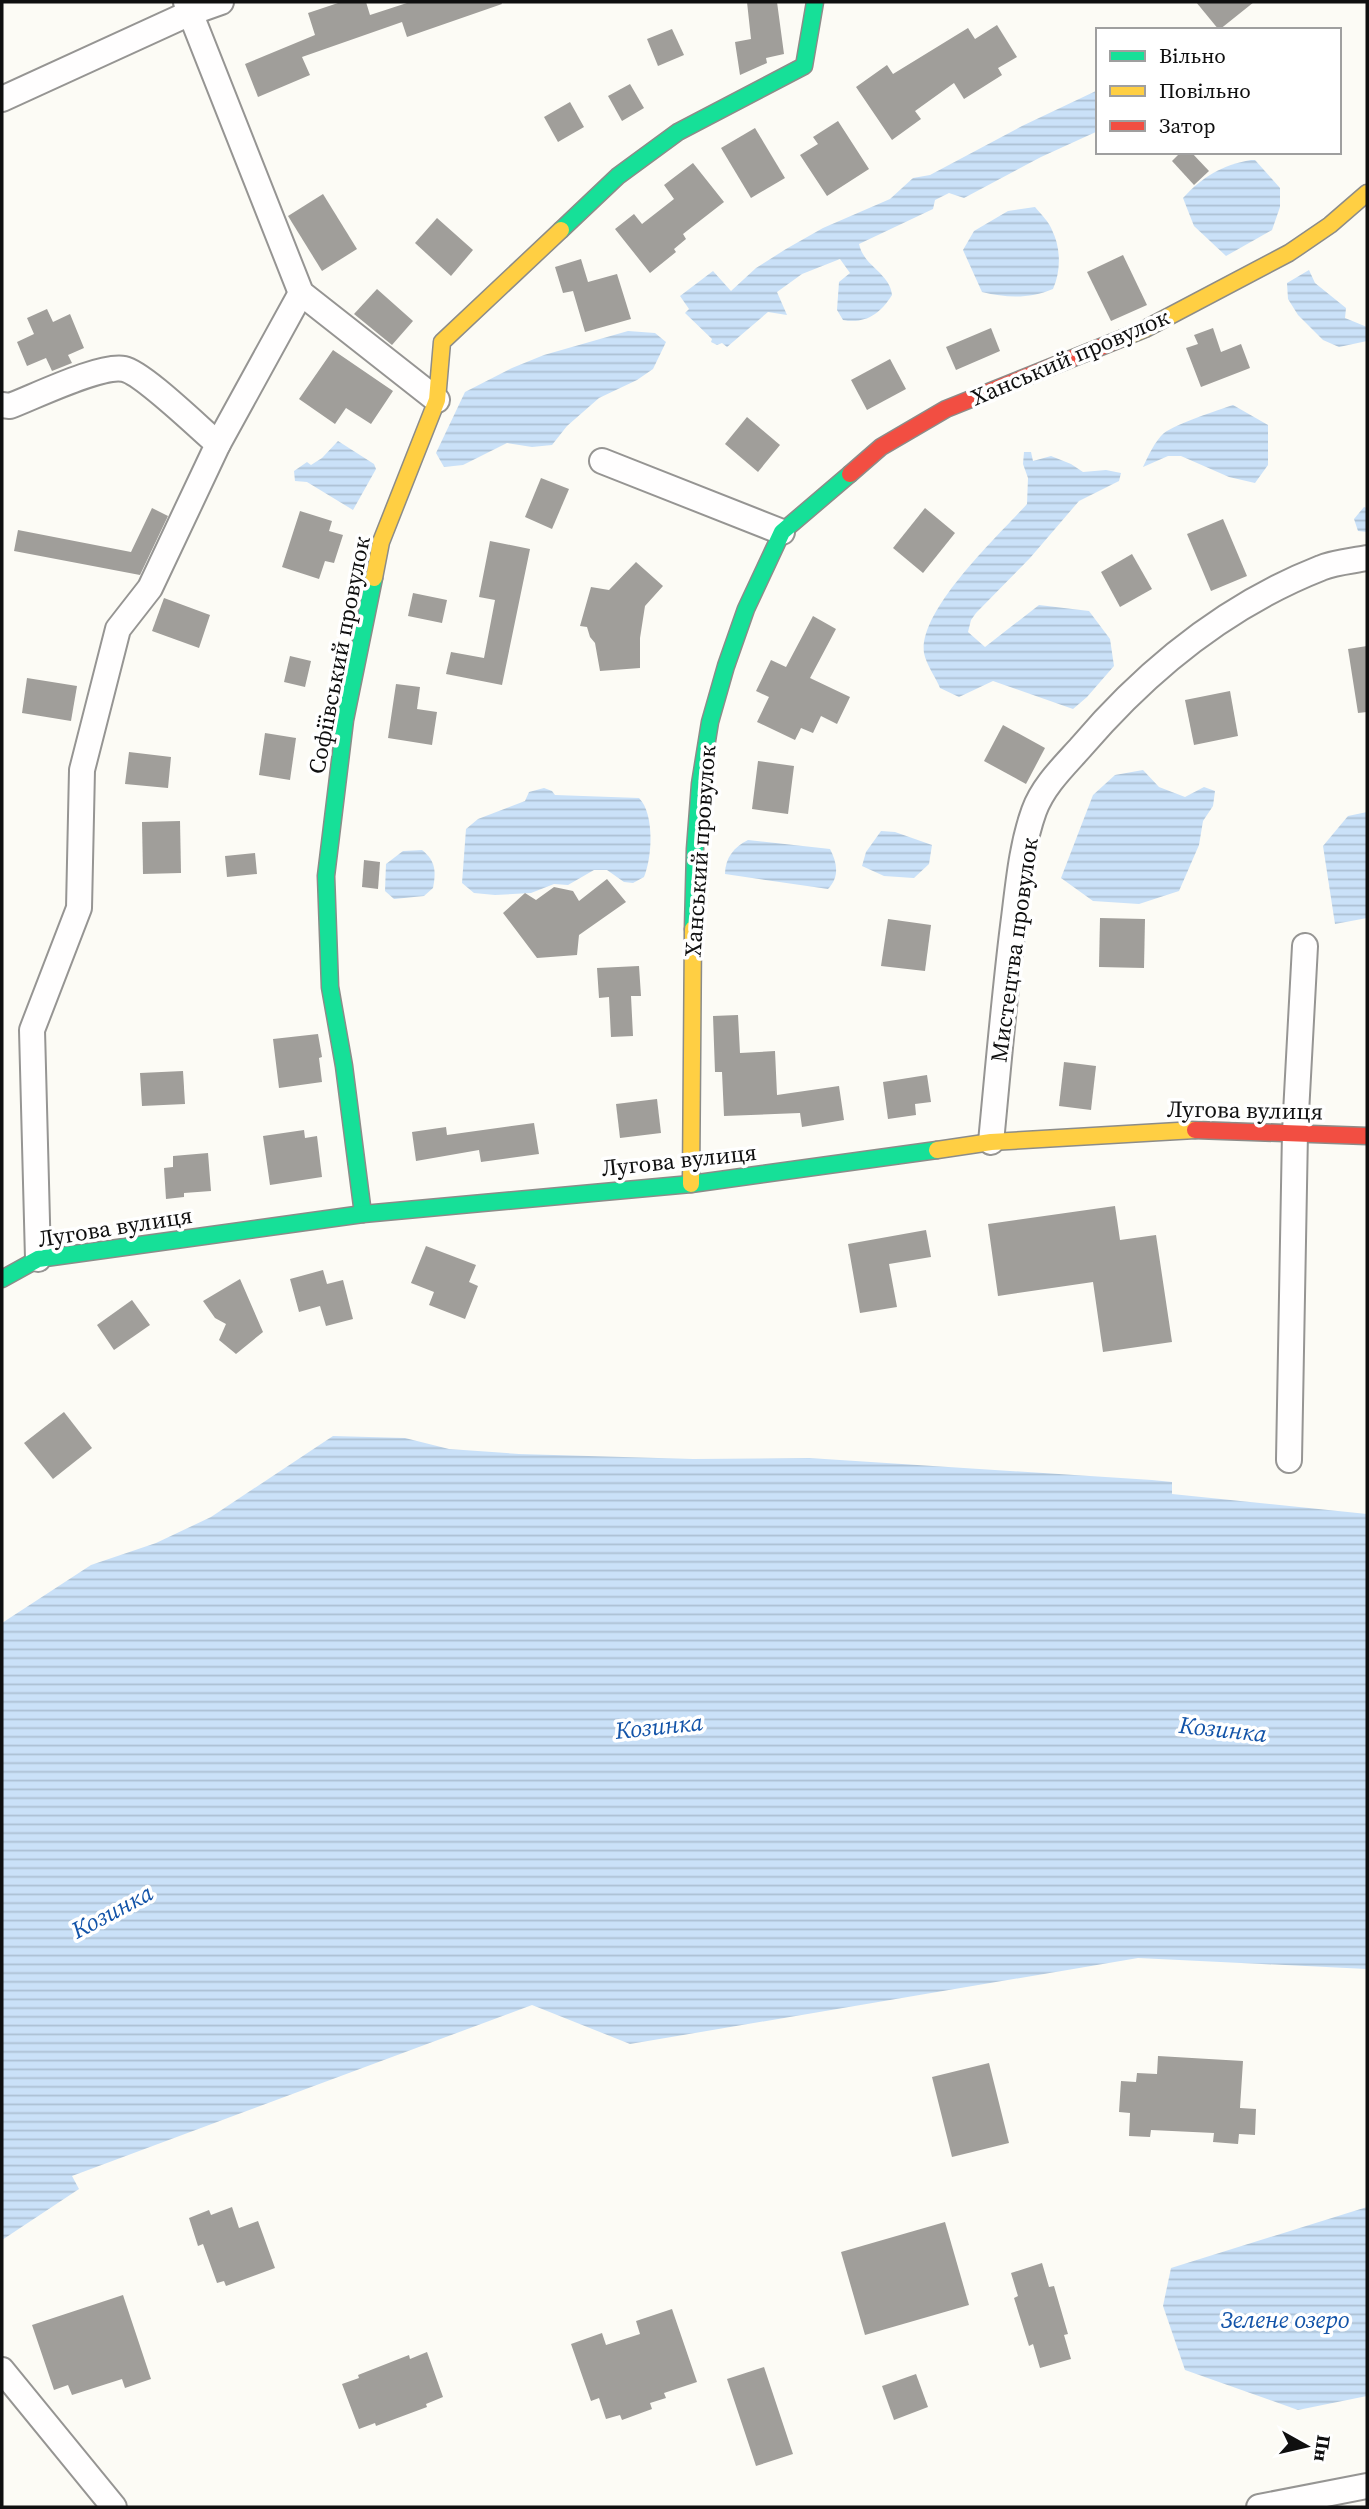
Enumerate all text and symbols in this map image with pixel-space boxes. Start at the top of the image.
legend [1096,28,1341,154]
text: Вільно [1159,41,1226,70]
text: Повільно [1159,76,1251,105]
text: Затор [1159,111,1215,140]
street label: Ханський провулок [966,301,1174,413]
street label: Софіївський провулок [300,533,378,777]
street label: Ханський провулок [677,744,723,958]
street label: Мистецтва провулок [982,835,1046,1064]
street label: Лугова вулиця [1167,1093,1323,1127]
street label: Лугова вулиця [600,1136,758,1184]
street label: Лугова вулиця [35,1199,195,1255]
water label: Козинка [612,1705,705,1747]
water label: Козинка [1176,1708,1269,1750]
water label: Козинка [64,1876,159,1947]
water label: Зелене озеро [1220,2303,1350,2336]
north arrow [1271,2411,1341,2481]
text: Пн [1308,2433,1338,2463]

